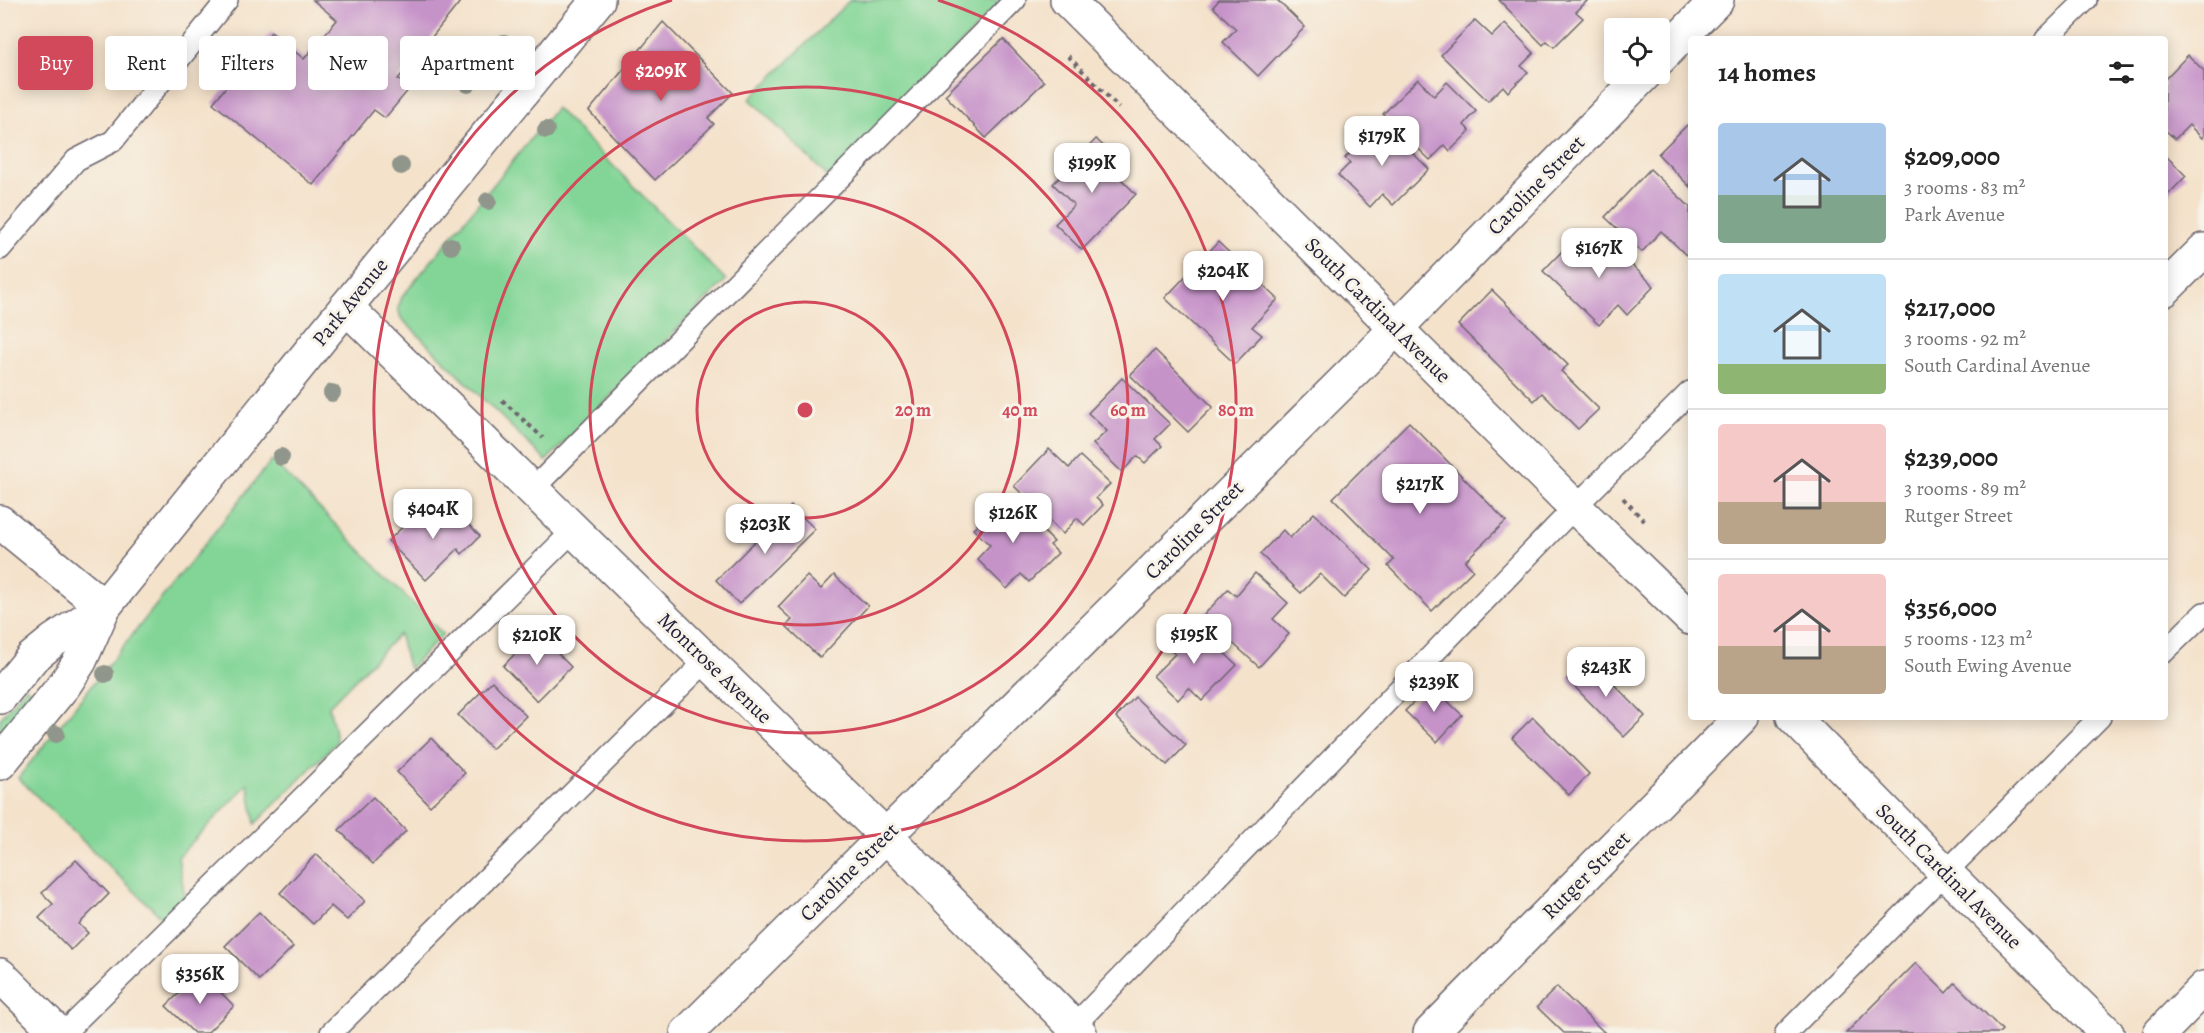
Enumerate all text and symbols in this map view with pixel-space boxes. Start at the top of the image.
map controls [1604,18,1670,84]
button: locate [1604,18,1670,84]
chip: Buy [18,36,93,90]
chip: Rent [105,36,187,90]
chip: Filters [199,36,296,90]
chip: New [308,36,388,90]
chip: Apartment [400,36,535,90]
pin: $209K [619,51,703,102]
text: 14 homes [1718,55,1816,90]
icon: filters [2105,56,2138,89]
text: $209K [635,57,687,84]
pin: $179K [1340,116,1424,167]
text: $179K [1358,122,1406,149]
street label: Caroline Street [1481,129,1591,241]
text: $209,000 [1904,139,2000,174]
pin: $199K [1050,143,1134,194]
icon: home [1766,147,1838,219]
text: $199K [1068,149,1116,176]
text: 3 rooms · 83 m² [1904,174,2025,201]
text: Park Avenue [1904,201,2005,228]
pin: $167K [1557,228,1641,279]
street label: South Cardinal Avenue [1299,231,1457,389]
text: $167K [1575,234,1623,261]
pin: $204K [1181,251,1265,302]
street label: Park Avenue [306,252,394,352]
text: $204K [1197,257,1249,284]
text: $217,000 [1904,290,1995,325]
icon: home [1766,298,1838,370]
text: 3 rooms · 92 m² [1904,325,2026,352]
text: South Cardinal Avenue [1904,352,2091,379]
text: 20 m [895,398,931,422]
text: 40 m [1002,398,1038,422]
text: 60 m [1110,398,1146,422]
text: 80 m [1218,398,1254,422]
centre of rings [795,400,815,420]
text: $239,000 [1904,440,1998,475]
icon: home [1766,448,1838,520]
pin: $217K [1378,464,1462,515]
text: $217K [1396,470,1444,497]
street label: Caroline Street [1138,474,1250,586]
text: 3 rooms · 89 m² [1904,475,2026,502]
pin: $404K [391,489,475,540]
pin: $126K [971,493,1055,544]
text: $404K [407,495,459,522]
text: $126K [989,499,1037,526]
text: Rutger Street [1904,502,2013,529]
pin: $203K [723,504,807,555]
text: $203K [740,510,790,537]
text: $356,000 [1904,590,1997,625]
icon: home [1766,598,1838,670]
street label: Montrose Avenue [652,606,778,730]
pin: $195K [1152,614,1236,665]
pin: $210K [495,615,579,666]
text: $195K [1170,620,1218,647]
text: $210K [512,621,562,648]
text: 5 rooms · 123 m² [1904,625,2032,652]
pin: $243K [1564,647,1648,698]
text: South Ewing Avenue [1904,652,2072,679]
text: $243K [1581,653,1631,680]
pin: $239K [1392,662,1476,713]
text: $239K [1409,668,1459,695]
street label: South Cardinal Avenue [1870,797,2028,955]
street label: Caroline Street [793,816,905,928]
street label: Rutger Street [1536,825,1636,925]
pin: $356K [158,954,242,1005]
text: $356K [176,960,224,987]

